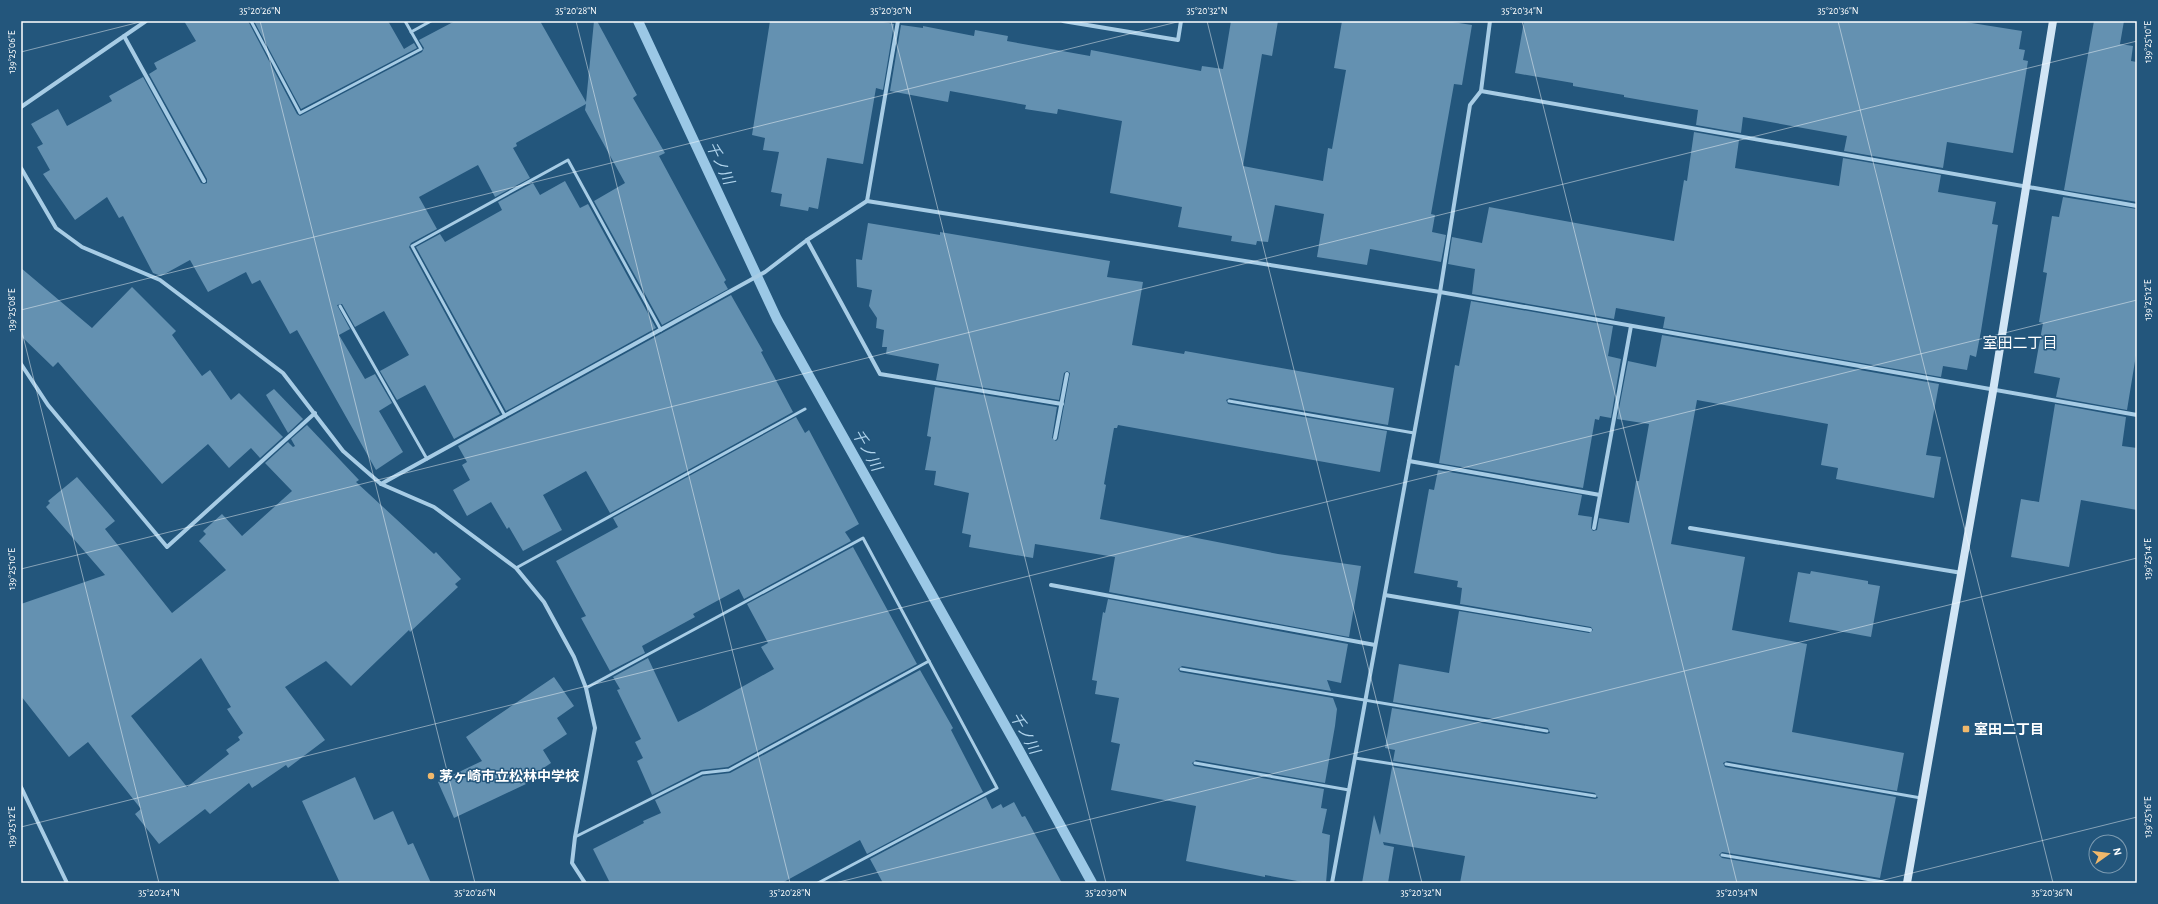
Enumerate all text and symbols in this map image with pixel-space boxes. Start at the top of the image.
text: 35°20'26"N [239,6,281,16]
text: 35°20'28"N [555,6,597,16]
text: 35°20'30"N [870,6,912,16]
text: 35°20'32"N [1186,6,1228,16]
text: 35°20'34"N [1501,6,1543,16]
text: 35°20'36"N [1817,6,1859,16]
text: 139°25'10"E [2143,21,2153,63]
text: 139°25'06"E [7,30,17,74]
water label: 千ノ川 [703,139,738,189]
text: 139°25'12"E [2143,279,2153,321]
text: 139°25'08"E [7,288,17,332]
district label: 室田二丁目 [1982,335,2058,351]
water label: 千ノ川 [849,426,886,475]
text: 139°25'14"E [2143,538,2153,580]
text: 139°25'10"E [7,548,17,590]
water label: 千ノ川 [1007,709,1044,758]
place label: 室田二丁目 [1974,722,2044,737]
marker: 室田二丁目 [1961,724,1971,734]
place label: 茅ヶ崎市立松林中学校 [439,769,579,784]
marker: 茅ヶ崎市立松林中学校 [426,771,436,781]
text: 139°25'16"E [2143,796,2153,838]
text: 139°25'12"E [7,806,17,848]
north arrow [2088,834,2128,874]
text: N [2111,847,2123,857]
text: 35°20'24"N [138,888,180,898]
text: 35°20'26"N [454,888,496,898]
text: 35°20'28"N [769,888,811,898]
text: 35°20'30"N [1085,888,1127,898]
text: 35°20'32"N [1400,888,1442,898]
text: 35°20'34"N [1716,888,1758,898]
text: 35°20'36"N [2031,888,2073,898]

